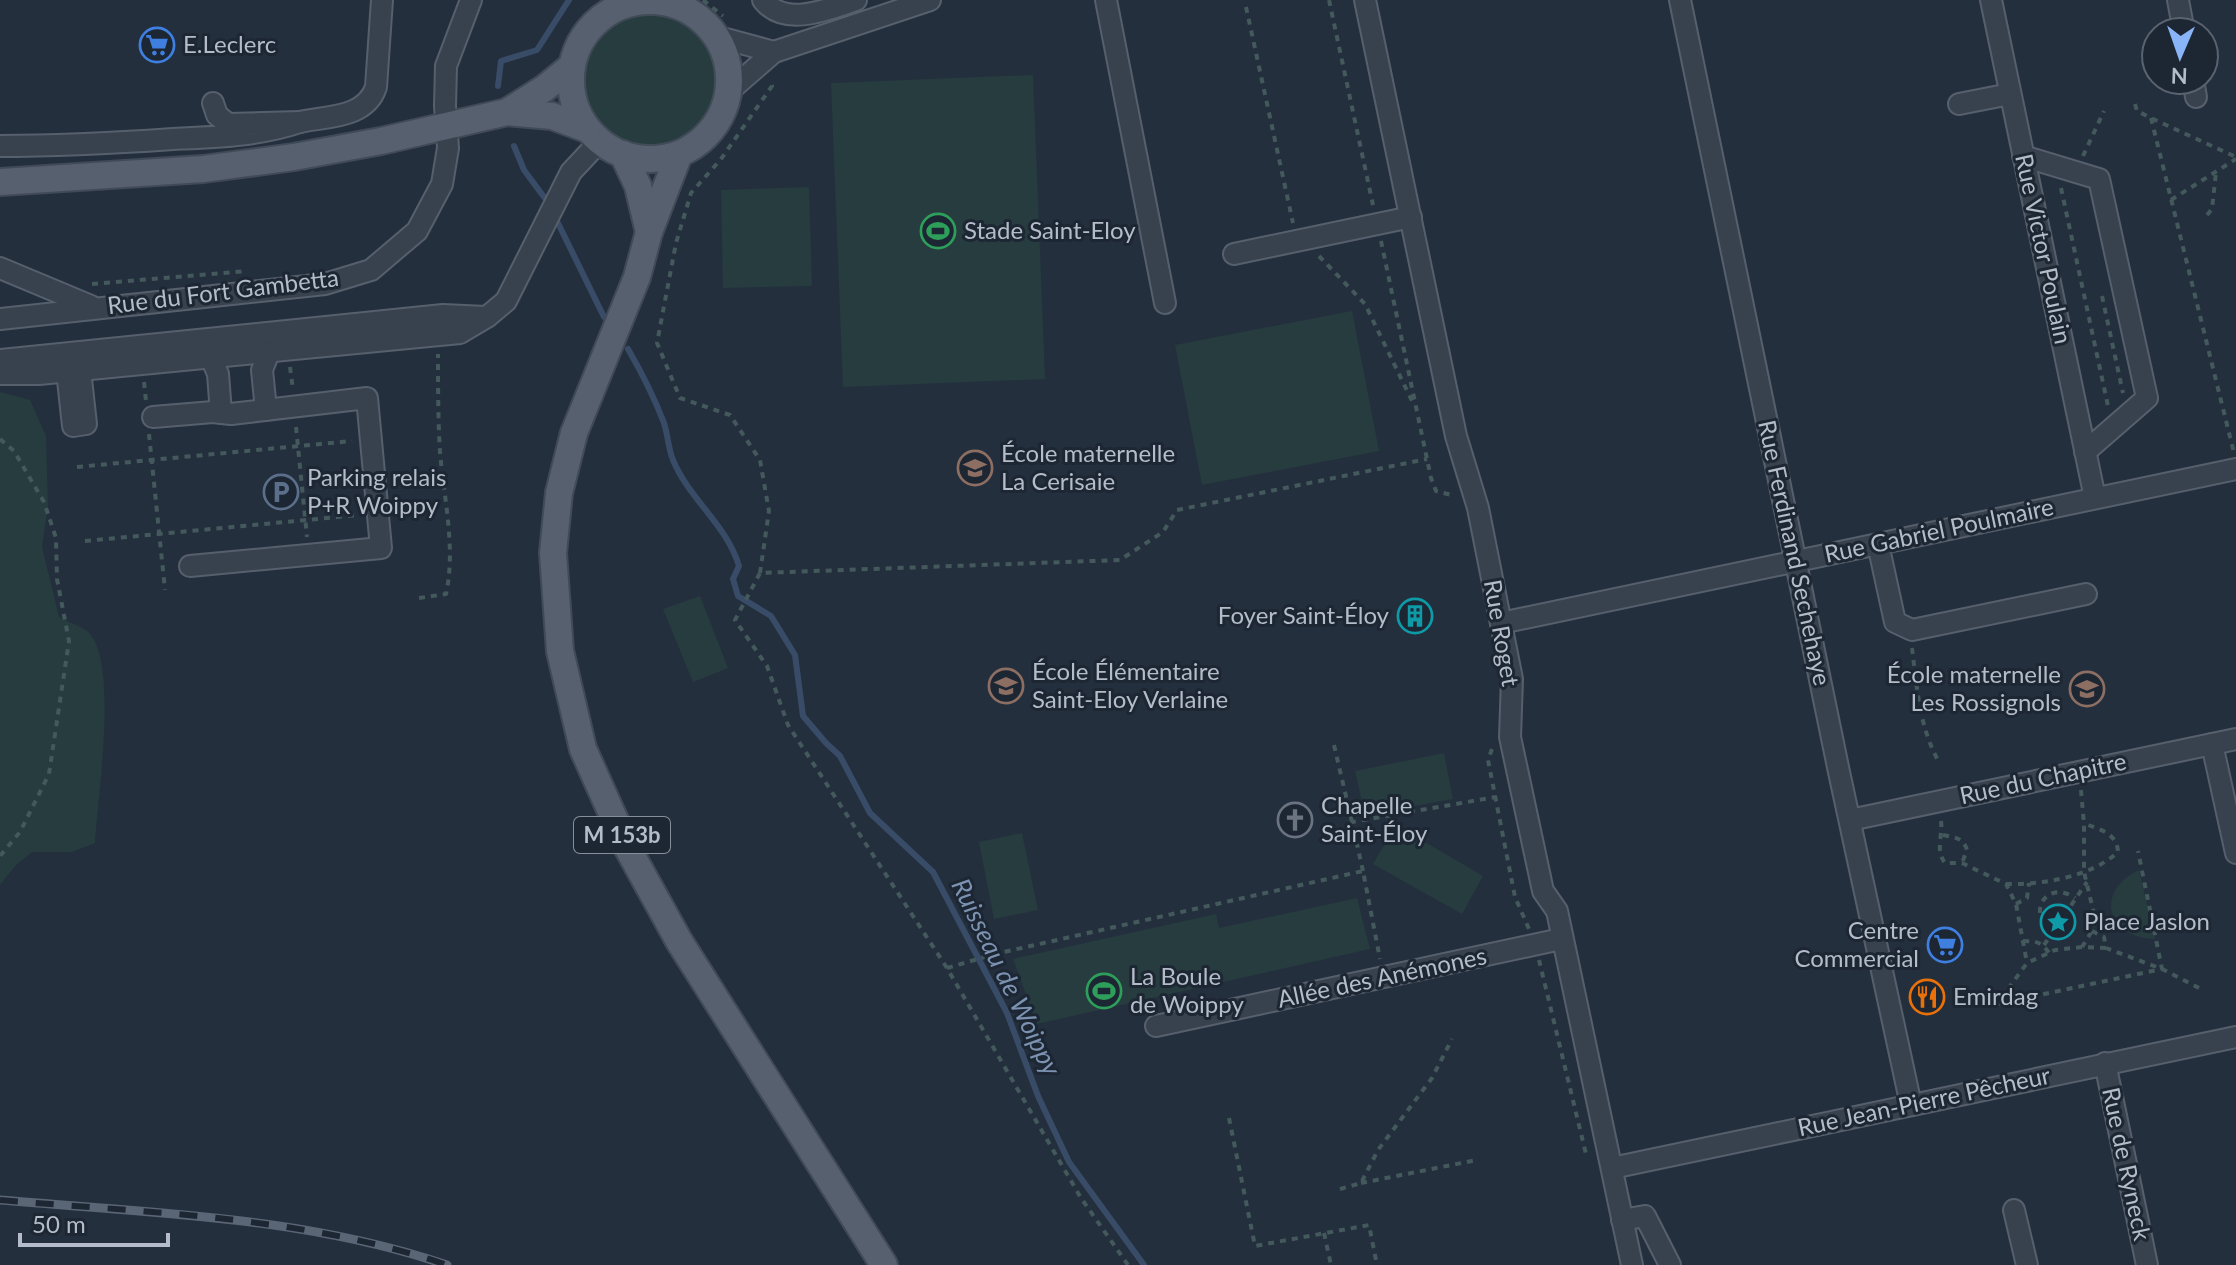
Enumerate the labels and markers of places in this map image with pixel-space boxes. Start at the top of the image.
supermarket icon: E.Leclerc [138,26,176,64]
place label: E.Leclerc [183,29,276,58]
sports icon: Stade Saint-Eloy [919,212,957,250]
place label: Stade Saint-Eloy [964,215,1136,244]
place label: École maternelle La Cerisaie [1001,438,1175,495]
school or university icon: École maternelle La Cerisaie [956,449,994,487]
place label: Parking relais P+R Woippy [307,462,446,519]
parking icon: Parking relais P+R Woippy [262,473,300,511]
building icon: Foyer Saint-Éloy [1396,597,1434,635]
place label: Foyer Saint-Éloy [1218,600,1390,629]
place label: École Élémentaire Saint-Eloy Verlaine [1032,656,1228,713]
place label: École maternelle Les Rossignols [1887,659,2061,716]
school or university icon: École Élémentaire Saint-Eloy Verlaine [987,667,1025,705]
school or university icon: École maternelle Les Rossignols [2068,670,2106,708]
place label: Chapelle Saint-Éloy [1321,790,1428,847]
church icon: Chapelle Saint-Éloy [1276,801,1314,839]
place icon: Place Jaslon [2039,903,2077,941]
place label: Place Jaslon [2084,906,2210,935]
place label: Centre Commercial [1794,915,1919,972]
supermarket icon: Centre Commercial [1926,926,1964,964]
place label: La Boule de Woippy [1130,961,1244,1018]
sports icon: La Boule de Woippy [1085,972,1123,1010]
restaurant icon: Emirdag [1908,978,1946,1016]
place label: Emirdag [1953,981,2038,1010]

